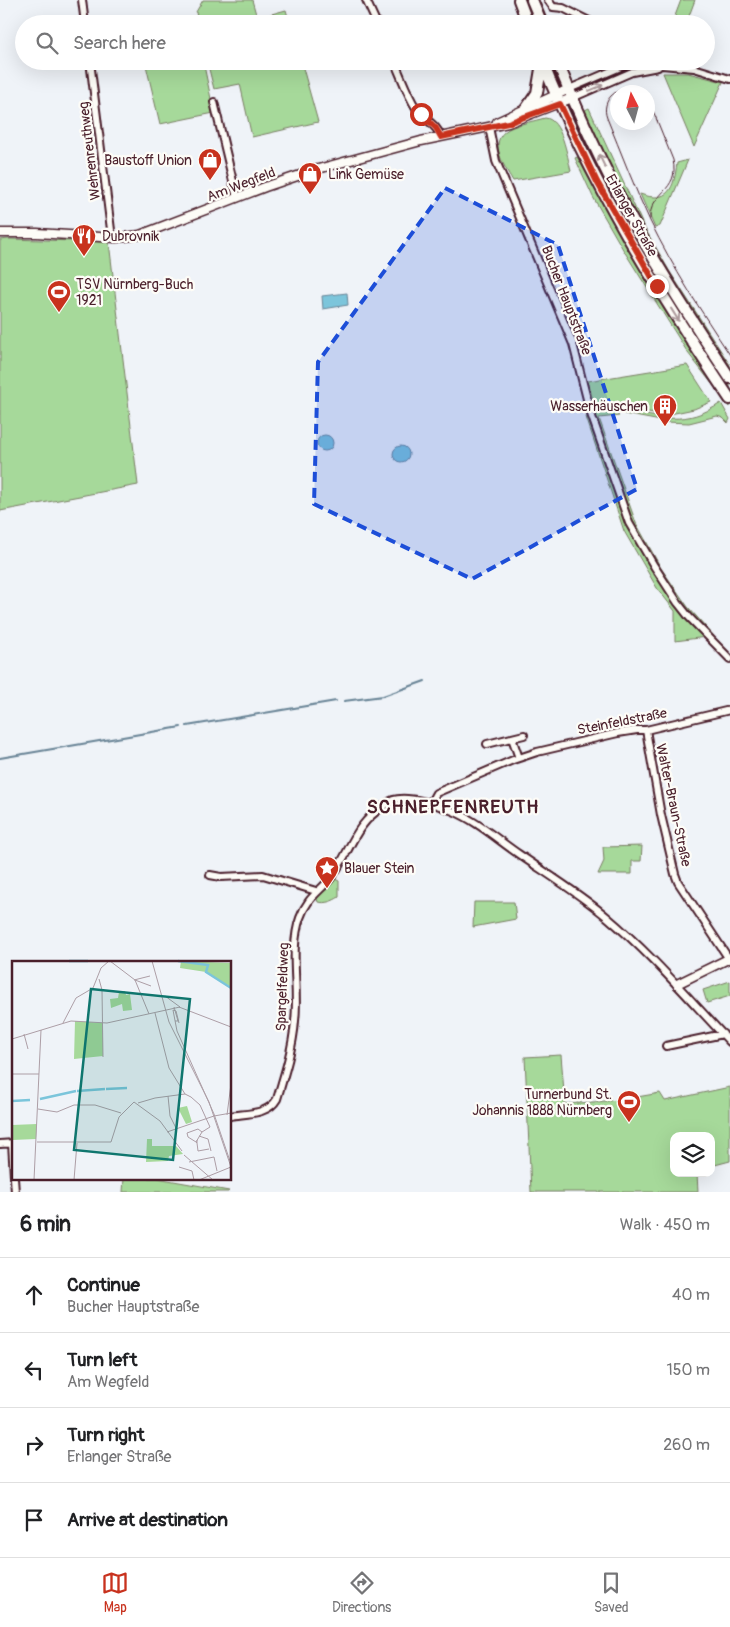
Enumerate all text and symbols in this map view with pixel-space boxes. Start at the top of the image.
search box [15,15,715,70]
icon: search [33,29,61,57]
text: Search here [73,31,166,55]
one-way arrow [588,82,603,92]
north arrow [610,85,655,130]
street label: Wehrenreuthweg [75,101,104,201]
route start [410,103,433,126]
shop icon: Baustoff Union [197,147,223,181]
place label: Baustoff Union [104,152,192,169]
one-way arrow [597,154,606,169]
shop icon: Link Gemüse [297,161,323,195]
street label: Am Wegfeld [204,164,278,205]
place label: Link Gemüse [328,166,404,183]
street label: Erlanger Straße [602,171,661,259]
restaurant icon: Dubrovnik [71,223,97,257]
place label: Dubrovnik [102,228,159,245]
street label: Bucher Hauptstraße [538,243,595,357]
route end [646,275,669,298]
place label: TSV Nürnberg-Buch 1921 [76,276,193,309]
sports icon: TSV Nürnberg-Buch 1921 [46,279,72,313]
one-way arrow [670,308,680,322]
building icon: Wasserhäuschen [652,393,678,427]
place label: Wasserhäuschen [550,398,648,415]
street label: Steinfeldstraße [576,704,668,739]
street label: Walter-Braun-Straße [652,742,695,868]
district label: SCHNEPFENREUTH [367,795,539,819]
place icon: Blauer Stein [314,855,340,889]
place label: Blauer Stein [344,860,415,877]
street label: Spargelfeldweg [272,942,293,1032]
inset map [12,961,231,1180]
place label: Turnerbund St. Johannis 1888 Nürnberg [472,1086,612,1119]
sports icon: Turnerbund St. Johannis 1888 Nürnberg [616,1089,642,1123]
map controls [670,1132,715,1177]
button: layers [670,1132,715,1177]
text: 6 min [20,1211,71,1238]
text: Walk · 450 m [620,1215,710,1235]
text: Continue [67,1273,140,1297]
icon: ahead [20,1281,48,1309]
text: 40 m [672,1285,710,1305]
text: Bucher Hauptstraße [67,1297,199,1317]
text: Turn left [67,1348,137,1372]
icon: left [20,1356,48,1384]
text: 150 m [666,1360,710,1380]
text: Am Wegfeld [67,1372,149,1392]
text: Turn right [67,1423,145,1447]
icon: right [20,1431,48,1459]
text: 260 m [663,1435,710,1455]
text: Erlanger Straße [67,1447,172,1467]
icon: arrive [20,1506,48,1534]
text: Arrive at destination [67,1508,228,1532]
tab: Map [101,1569,129,1616]
tab: Directions [332,1569,391,1616]
tab: Saved [594,1569,629,1616]

